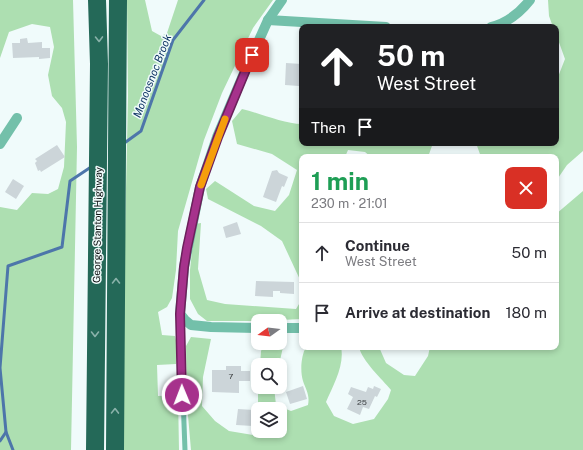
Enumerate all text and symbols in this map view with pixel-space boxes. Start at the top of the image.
water label: Monoosnoc Brook [131,33,173,119]
one-way arrow [95,36,103,42]
pin [235,38,269,72]
text: 50 m [377,39,445,72]
icon: ahead [311,40,363,92]
icon: arrive [241,44,263,66]
text: West Street [377,73,476,94]
icon: arrive [354,116,376,138]
text: Then [311,119,346,136]
street label: George Stanton Highway [90,166,104,283]
text: 1 min [311,167,369,195]
button: close [505,167,547,209]
text: 230 m · 21:01 [311,196,388,211]
text: Continue [345,237,410,254]
icon: ahead [311,242,333,264]
text: 50 m [512,244,547,261]
text: West Street [345,254,417,269]
one-way arrow [112,278,120,284]
icon: arrive [311,302,333,324]
text: Arrive at destination [345,304,490,321]
text: 180 m [505,304,547,321]
north arrow [251,314,287,350]
map controls [251,314,287,438]
one-way arrow [91,331,99,337]
button: search [251,358,287,394]
house number: 7 [229,371,234,381]
position arrow [161,374,203,416]
house number: 25 [357,397,367,407]
button: layers [251,402,287,438]
one-way arrow [111,408,119,414]

